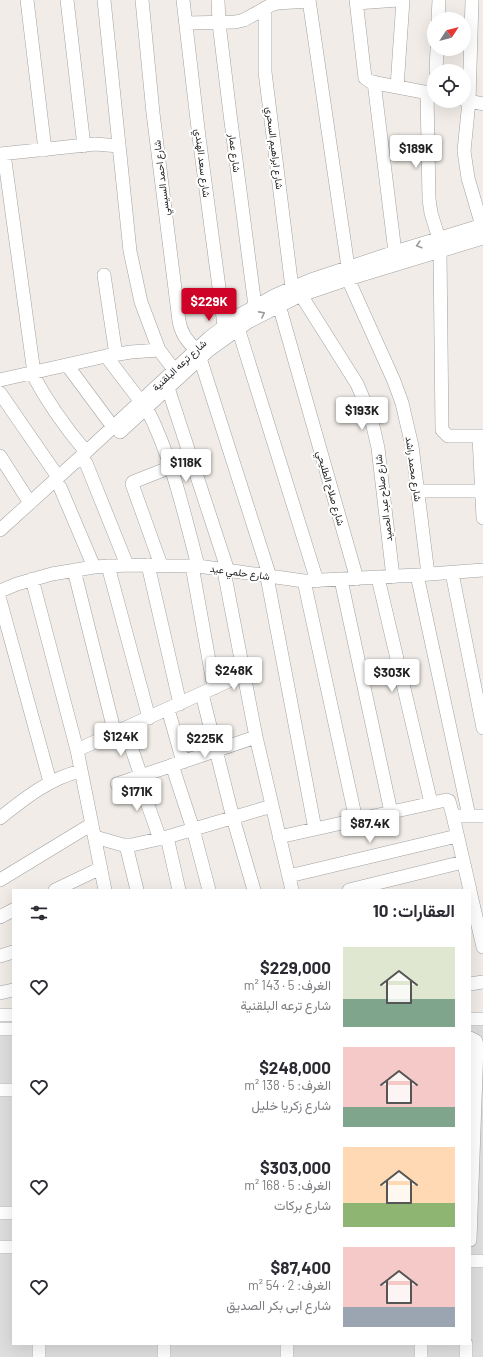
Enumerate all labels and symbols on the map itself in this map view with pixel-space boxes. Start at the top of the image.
north arrow [427,12,471,56]
street label: شارع ابراهيم السحري [261,106,286,190]
street label: شارع سعد الهندي [190,128,213,198]
street label: شارع عمار [226,132,243,173]
pin: $189K [388,135,444,169]
street label: شارع احمد السيسي [150,139,175,217]
one-way arrow [416,240,423,249]
pin: $229K [181,288,237,322]
one-way arrow [258,312,265,319]
street label: شارع ترعه البلقنية [149,337,209,394]
pin: $193K [334,397,390,431]
street label: شارع محمد راشد [403,436,425,503]
pin: $118K [158,449,214,483]
street label: شارع صلاح الطليحي [312,449,347,528]
street label: شارع صلاح عبد الحميد [372,453,395,542]
street label: شارع حلمي عيد [209,562,271,585]
pin: $248K [206,657,262,691]
pin: $303K [364,659,420,693]
pin: $124K [93,723,149,757]
pin: $225K [177,725,233,759]
pin: $171K [109,778,165,812]
pin: $87.4K [337,810,403,844]

